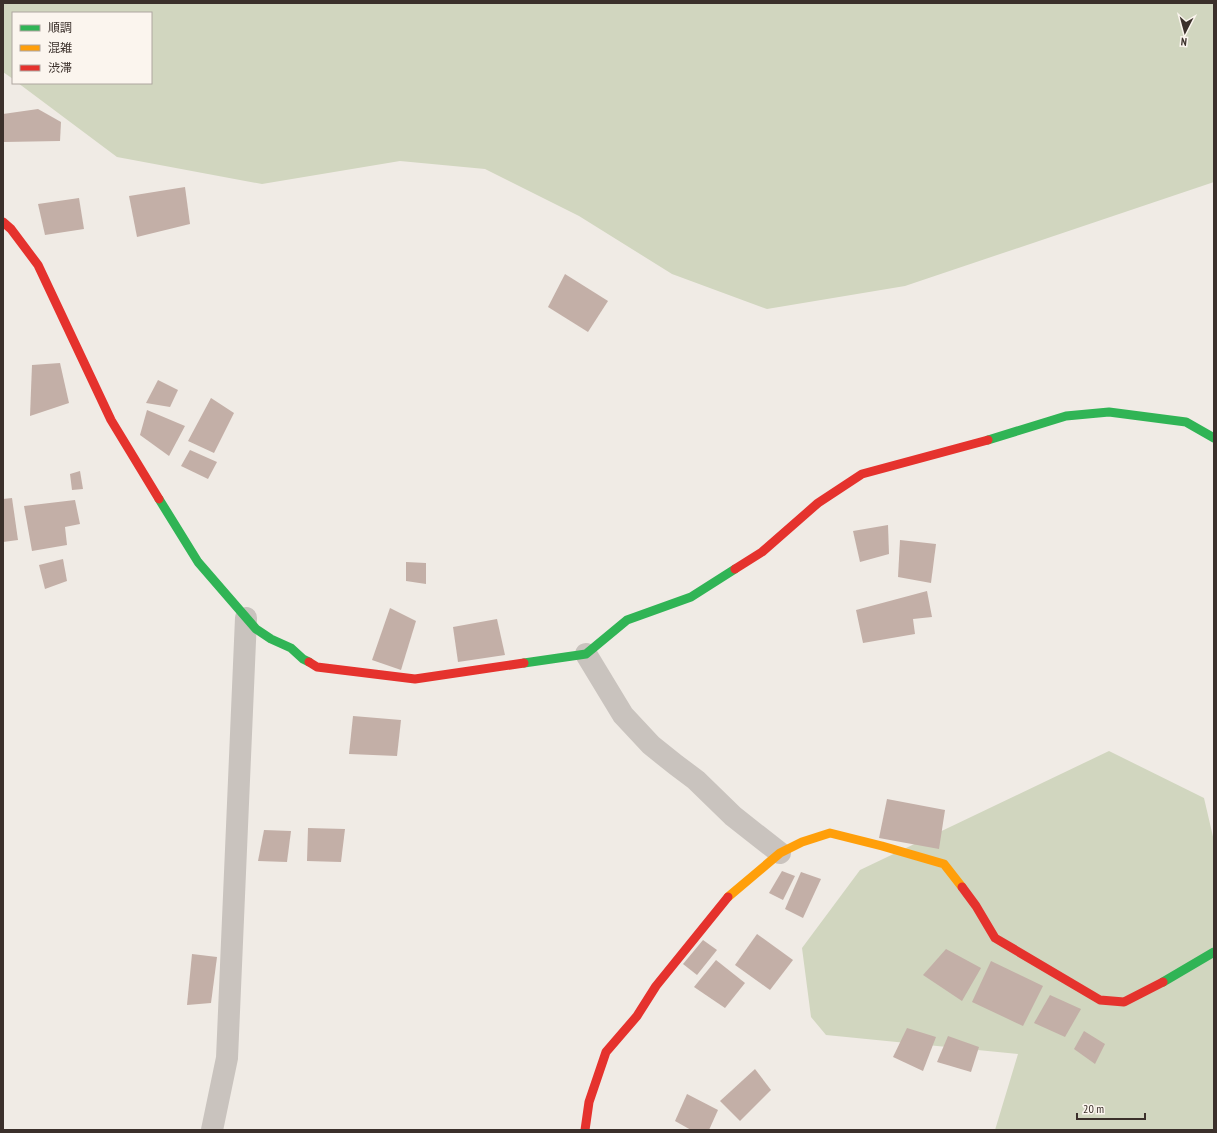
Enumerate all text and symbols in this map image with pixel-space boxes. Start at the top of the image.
legend [12,12,152,84]
north arrow [1165,12,1205,52]
text: 順調 [48,20,72,35]
text: N [1180,35,1188,49]
text: 混雑 [48,40,72,55]
text: 渋滞 [48,60,72,75]
scale bar [1077,1095,1145,1121]
text: 20 m [1083,1101,1104,1116]

